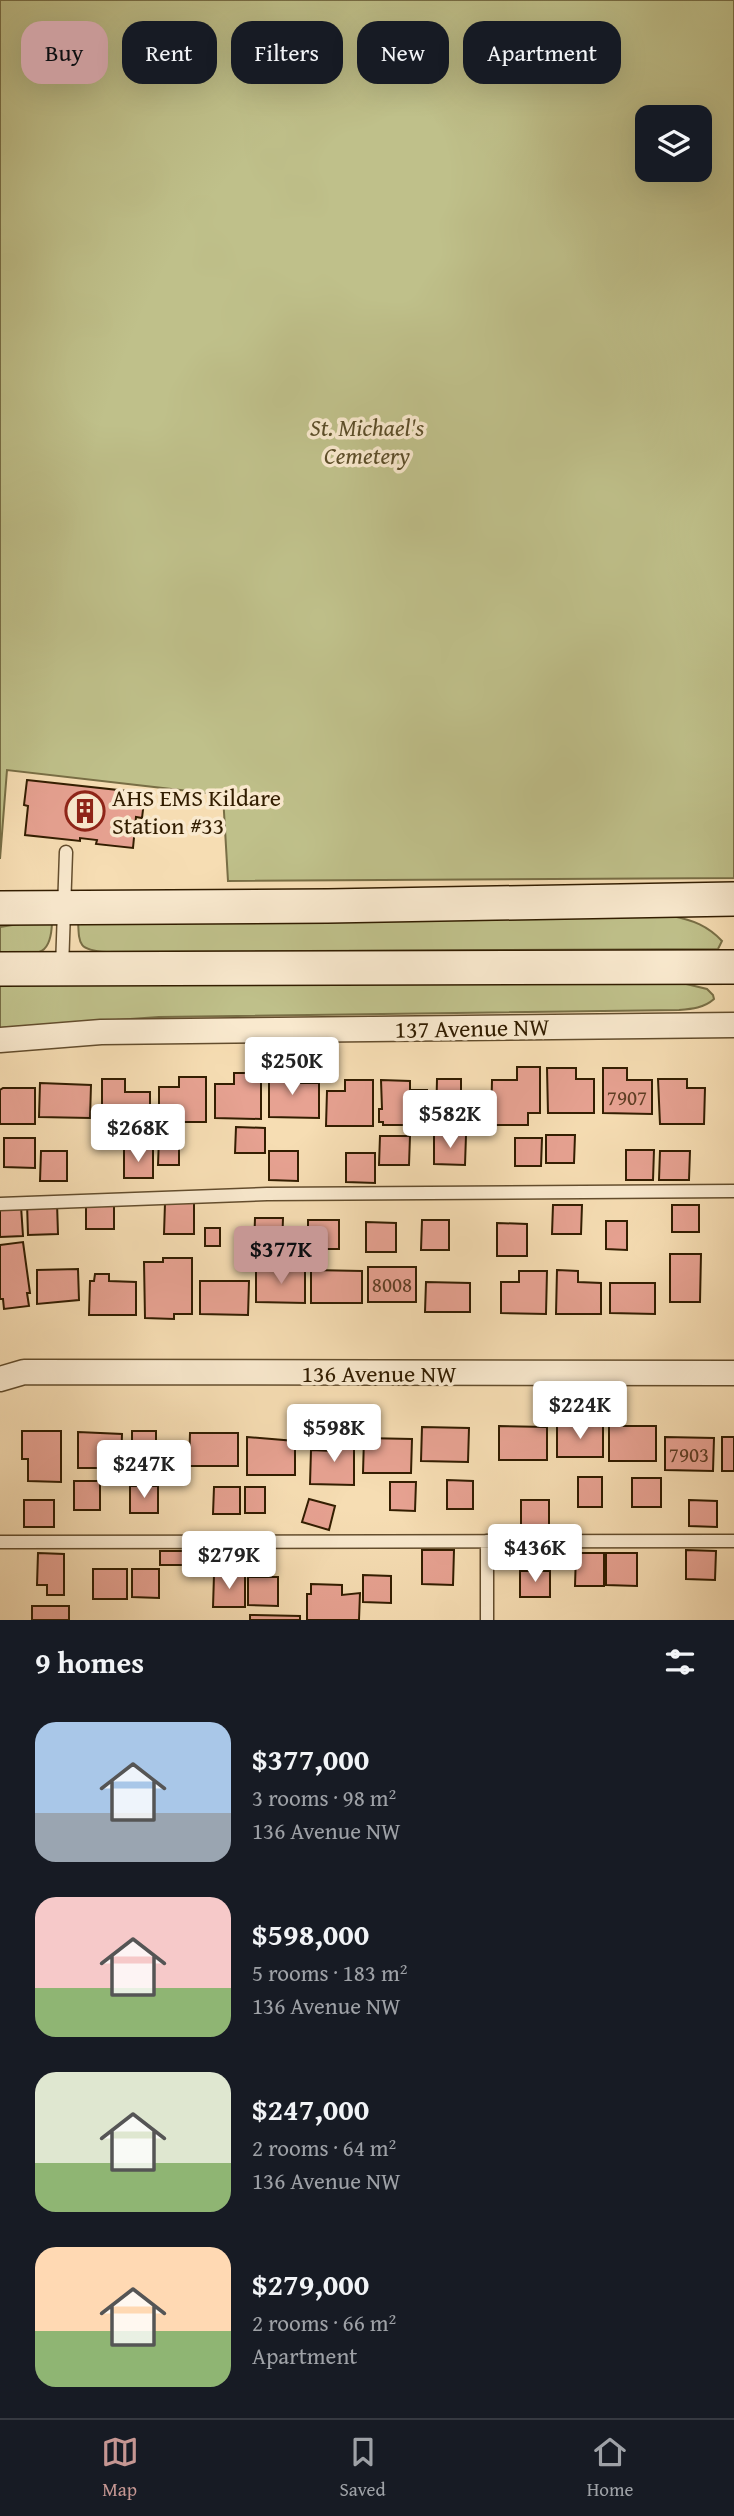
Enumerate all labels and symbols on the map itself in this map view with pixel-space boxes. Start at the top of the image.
park label: St. Michael's Cemetery [310,410,425,473]
place label: AHS EMS Kildare Station #33 [112,780,281,843]
building icon: AHS EMS Kildare Station #33 [64,790,106,832]
street label: 137 Avenue NW [394,1009,550,1047]
pin: $250K [243,1038,341,1097]
house number: 7907 [607,1082,647,1113]
pin: $582K [401,1090,499,1150]
pin: $268K [89,1104,187,1164]
pin: $377K [232,1226,330,1286]
house number: 8008 [372,1269,412,1300]
street label: 136 Avenue NW [301,1356,457,1391]
pin: $224K [531,1382,629,1441]
pin: $598K [285,1404,383,1464]
house number: 7903 [669,1439,709,1470]
pin: $247K [95,1440,193,1500]
pin: $436K [486,1524,584,1584]
pin: $279K [180,1532,278,1591]

